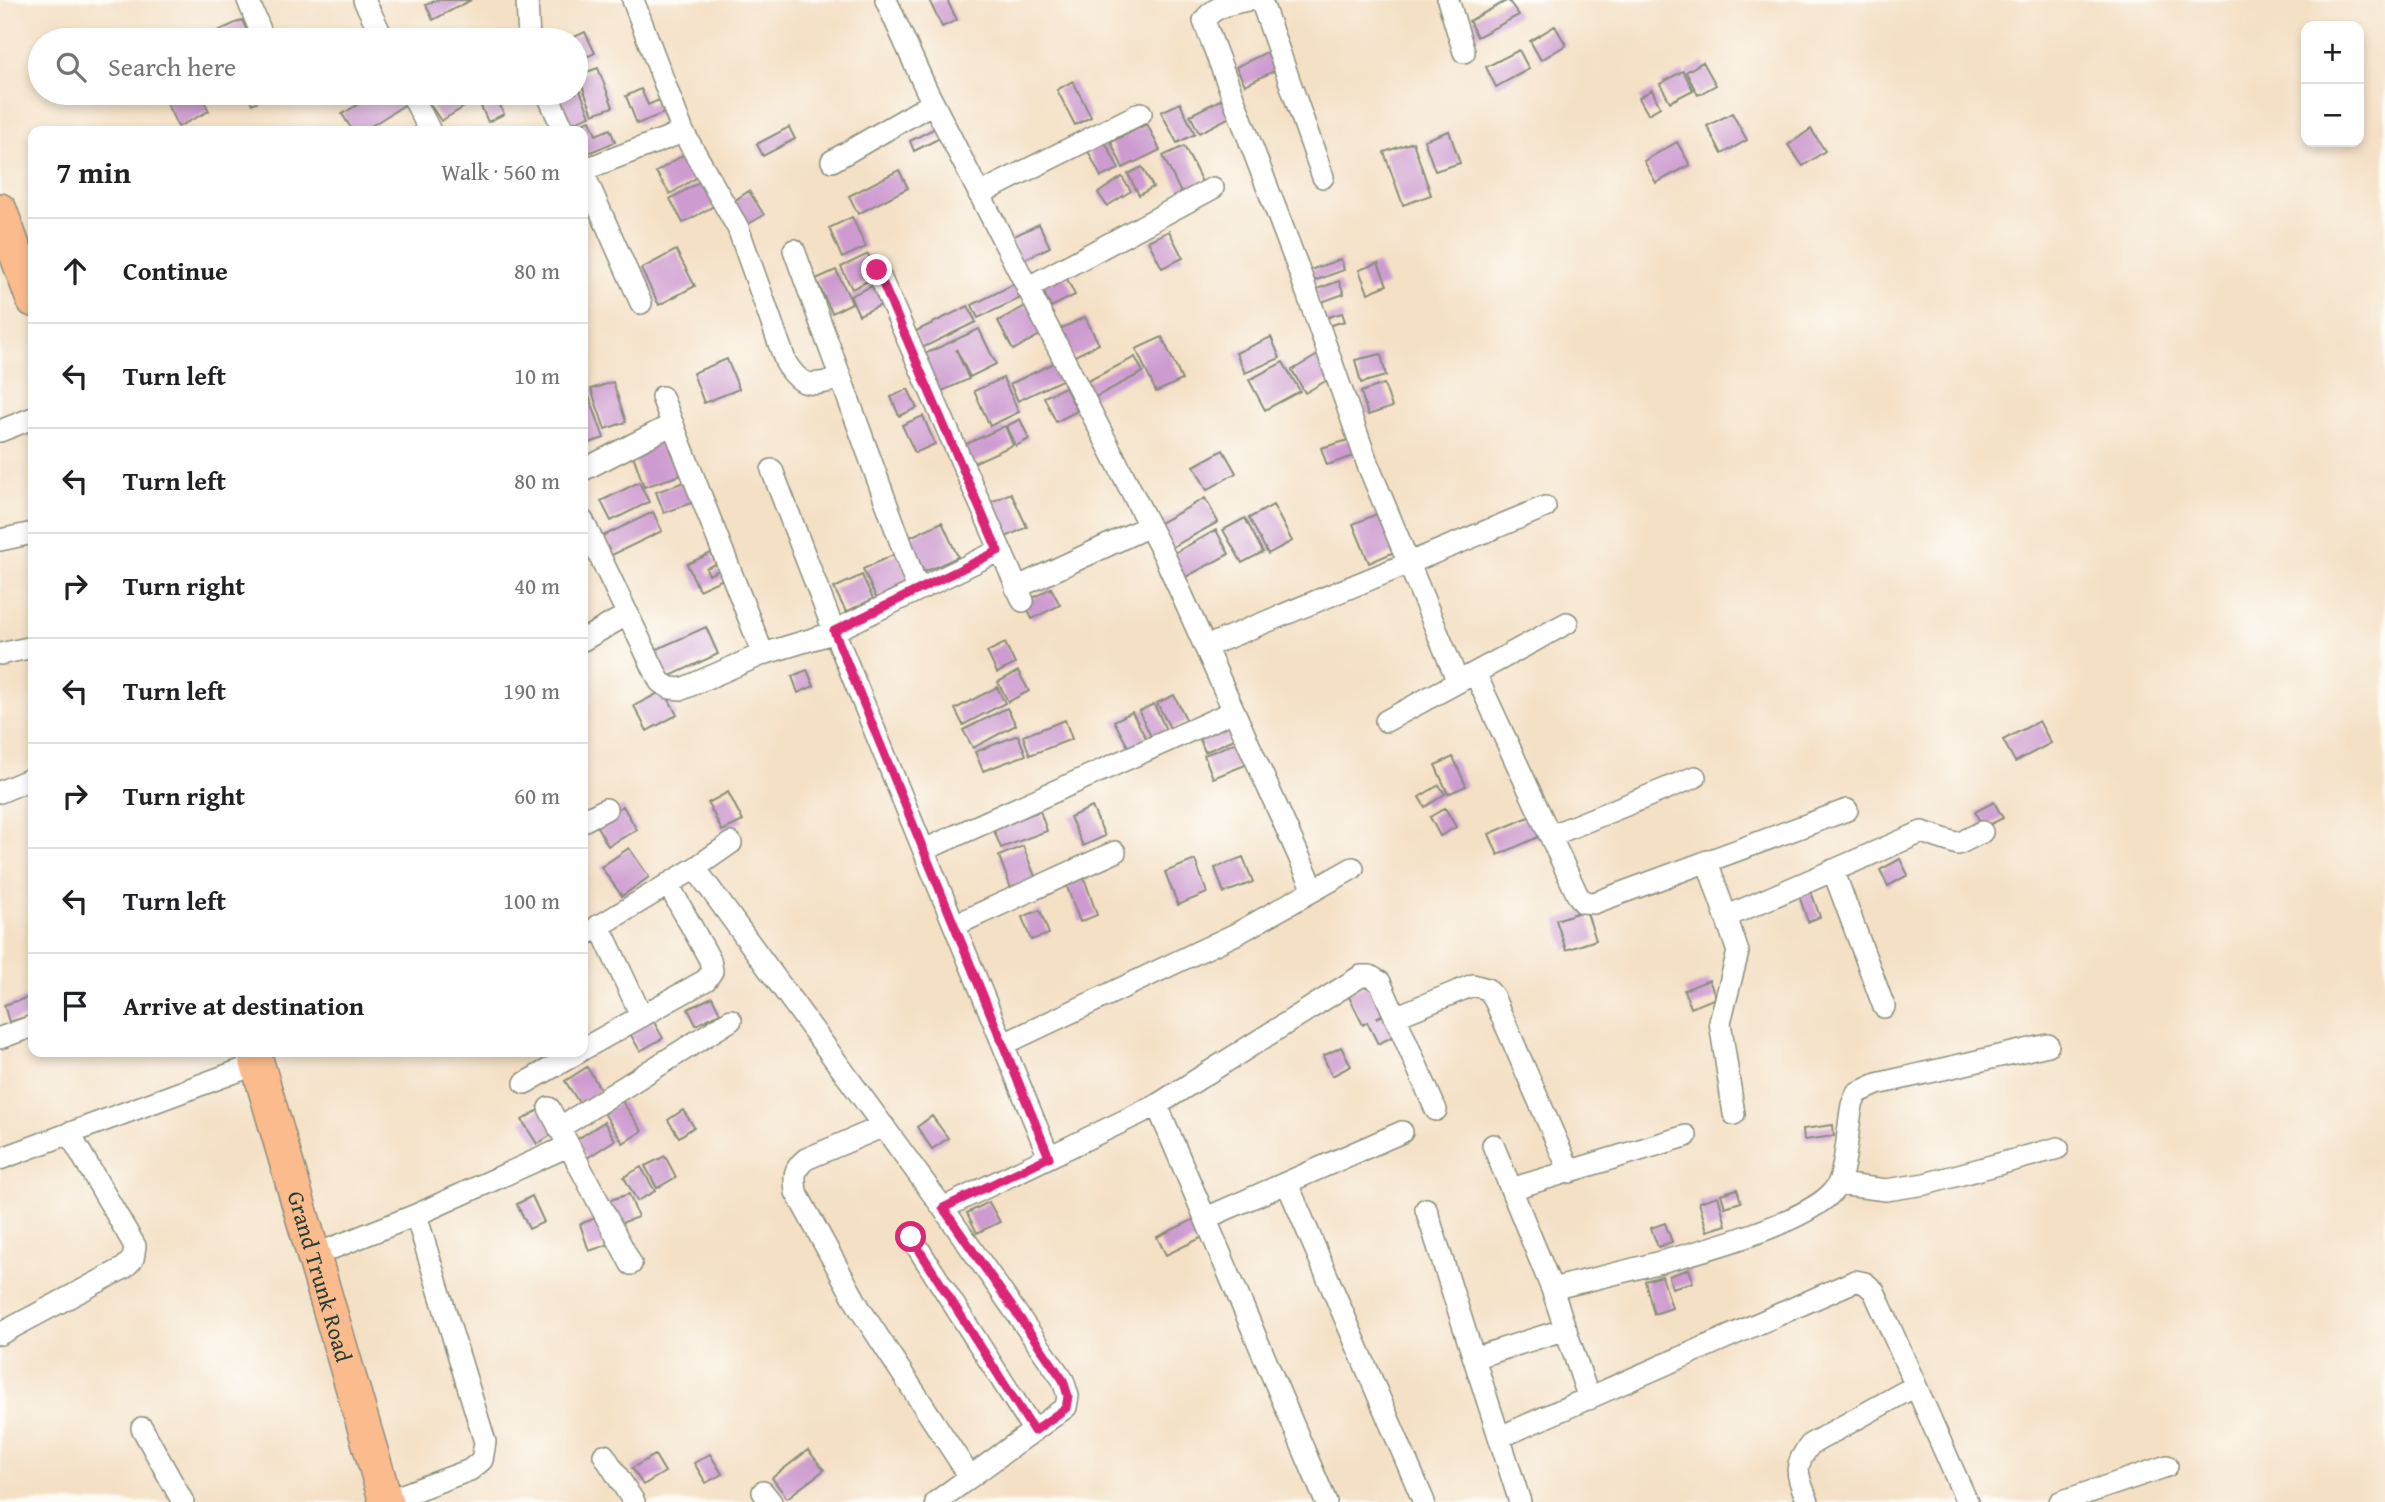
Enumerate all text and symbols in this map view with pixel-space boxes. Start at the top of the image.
map controls [2301,21,2364,147]
button: + [2301,21,2364,84]
search box [28,28,588,105]
text: Search here [108,47,236,86]
icon: search [52,48,90,86]
button: − [2301,84,2364,147]
text: 7 min [56,150,131,194]
text: Walk · 560 m [441,155,560,188]
text: Continue [123,251,228,290]
icon: ahead [56,252,94,290]
text: 80 m [514,254,560,287]
route end [861,254,892,285]
text: Turn left [123,356,226,395]
icon: left [56,357,94,395]
text: 10 m [514,359,560,392]
text: Turn left [123,461,226,500]
icon: left [56,462,94,500]
text: 80 m [514,464,560,497]
text: Turn right [123,566,245,605]
icon: right [56,567,94,605]
text: 40 m [514,569,560,602]
text: Turn left [123,671,226,710]
icon: left [56,672,94,710]
text: 190 m [503,674,560,707]
text: Turn right [123,776,245,815]
icon: right [56,777,94,815]
text: 60 m [514,779,560,812]
text: Turn left [123,881,226,920]
icon: left [56,882,94,920]
text: 100 m [503,884,560,917]
text: Arrive at destination [123,986,364,1025]
icon: arrive [56,987,94,1025]
street label: Grand Trunk Road [280,1187,361,1366]
route start [895,1221,926,1252]

